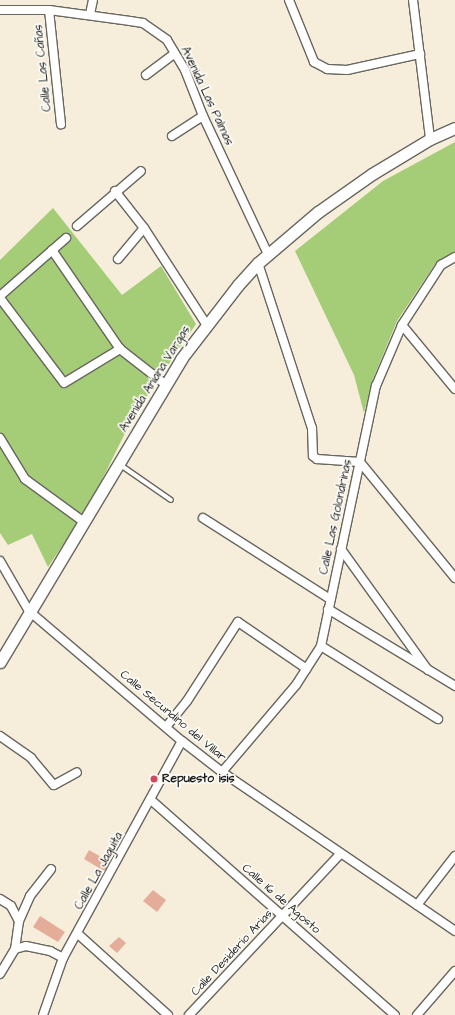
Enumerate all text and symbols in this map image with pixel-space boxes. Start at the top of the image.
street label: Calle Las Cañas [31,24,55,112]
street label: Avenida Las Palmas [178,44,236,148]
street label: Avenida Aniana Vargas [116,323,194,435]
street label: Calle Las Golondrinas [317,458,355,576]
street label: Calle Secundino del Villar [117,667,229,765]
place label: Repuesto isis [162,772,234,786]
marker: Repuesto isis [149,774,159,784]
street label: Calle La Jaguita [72,830,126,912]
street label: Calle 16 de Agosto [239,861,323,937]
street label: Calle Desiderio Arias [188,907,276,999]

